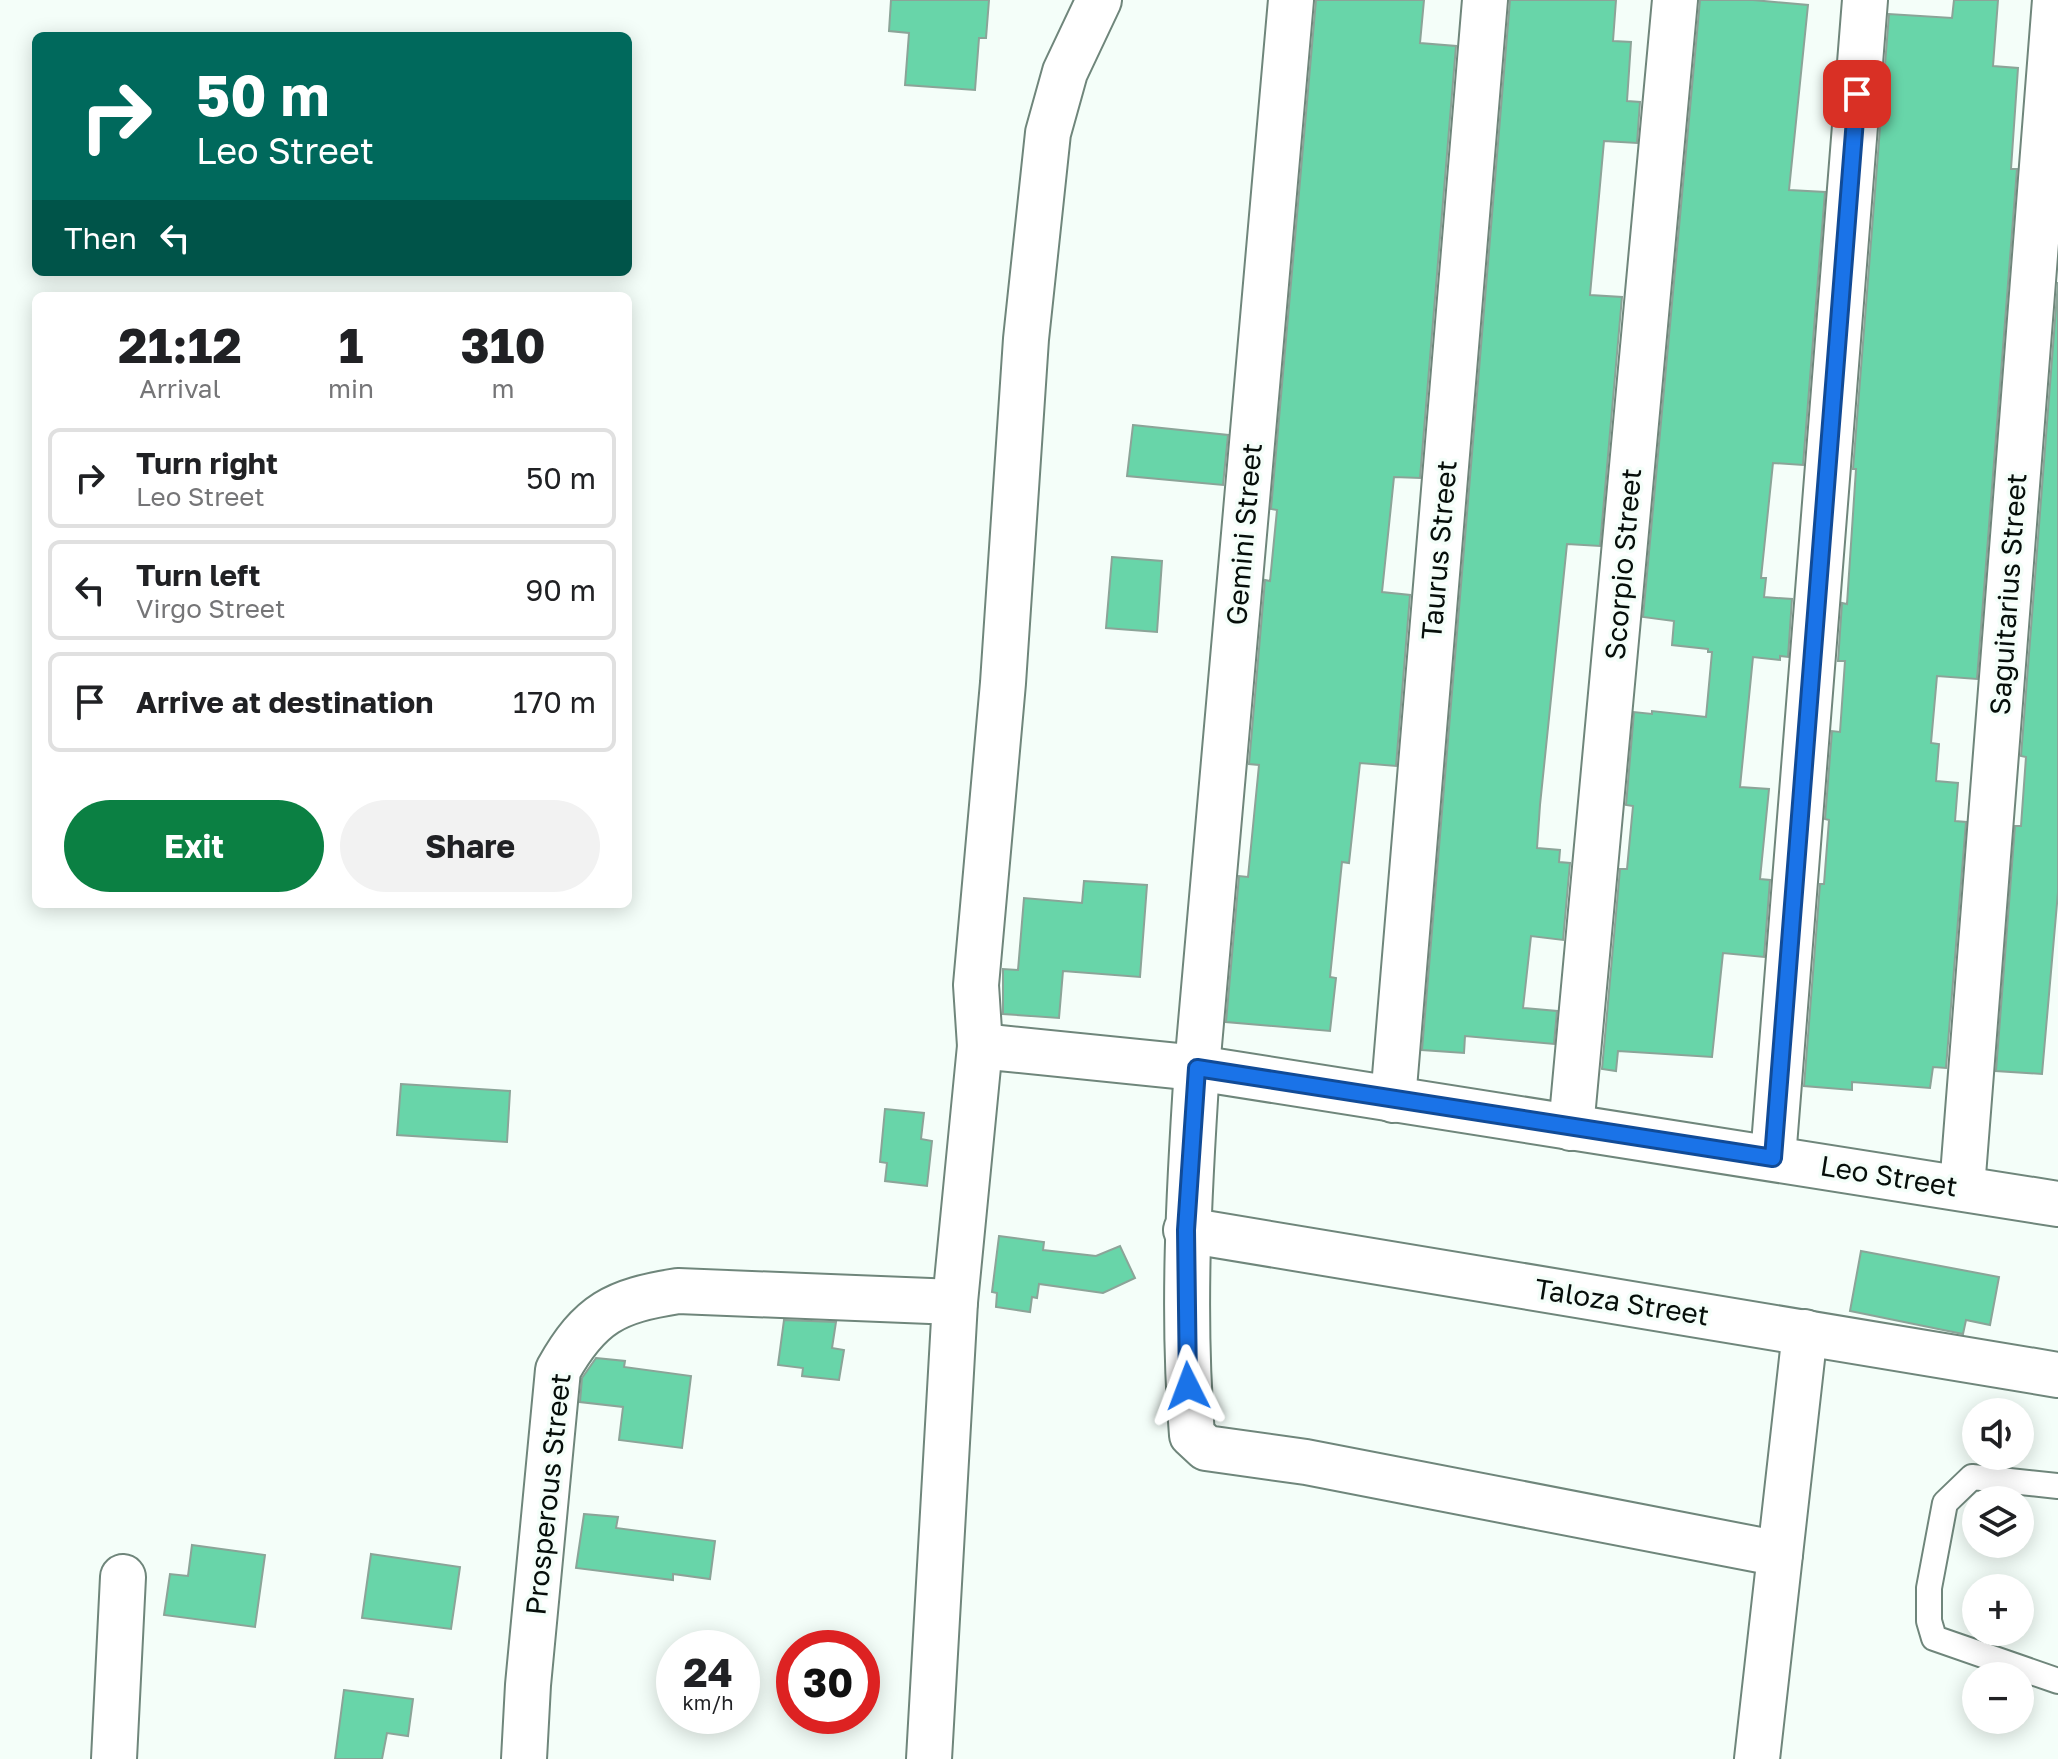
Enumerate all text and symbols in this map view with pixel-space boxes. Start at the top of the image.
pin [1823,60,1891,128]
text: 50 m [196,61,330,128]
icon: right [64,64,168,168]
icon: arrive [1835,72,1879,116]
text: Leo Street [196,129,374,172]
icon: left [153,216,197,260]
text: Then [64,220,137,256]
text: 21:12 [118,316,242,374]
text: 1 [339,316,363,374]
text: 310 [460,316,546,374]
text: Arrival [139,373,221,404]
text: min [328,373,374,404]
text: m [492,373,515,404]
street label: Gemini Street [1219,441,1268,626]
text: Turn right [136,445,278,481]
icon: right [68,456,112,500]
street label: Taurus Street [1414,459,1463,641]
text: 50 m [526,460,596,496]
street label: Scorpio Street [1598,467,1647,661]
street label: Saguitarius Street [1983,472,2032,716]
text: Leo Street [136,481,265,512]
text: Turn left [136,557,261,593]
icon: left [68,568,112,612]
text: 90 m [525,572,596,608]
text: Virgo Street [136,593,285,624]
icon: arrive [68,680,112,724]
text: Arrive at destination [136,684,433,720]
text: 170 m [513,684,596,720]
button: Exit [64,800,324,892]
button: Share [340,800,600,892]
street label: Leo Street [1818,1148,1960,1203]
street label: Taloza Street [1533,1271,1712,1332]
position arrow [1146,1344,1230,1428]
street label: Prosperous Street [518,1371,577,1617]
map controls [1962,1398,2034,1734]
button: sound [1962,1398,2034,1470]
button: layers [1962,1486,2034,1558]
button: + [1962,1574,2034,1646]
speed limit sign: 30 [776,1630,880,1734]
text: 24 [683,1648,733,1696]
button: − [1962,1662,2034,1734]
text: km/h [683,1690,733,1714]

